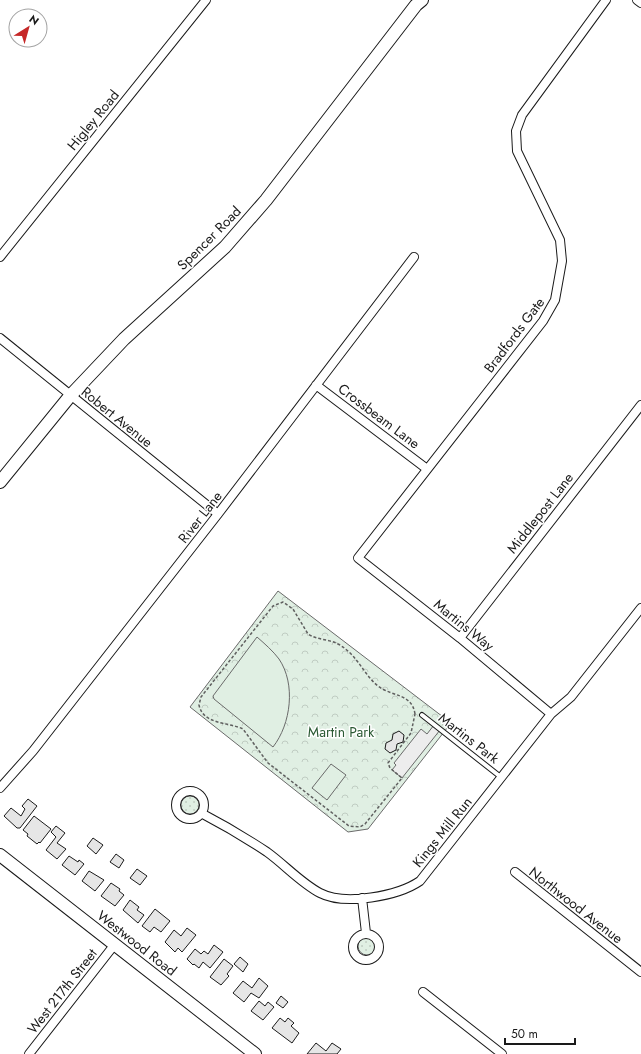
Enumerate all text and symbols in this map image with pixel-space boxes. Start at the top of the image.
north arrow [8,8,48,48]
text: N [26,11,42,29]
street label: Higley Road [62,86,124,154]
street label: Spencer Road [172,201,246,275]
street label: Bradfords Gate [479,293,549,377]
street label: Crossbeam Lane [334,379,424,453]
street label: Robert Avenue [77,382,157,452]
street label: Middlepost Lane [502,468,578,558]
street label: River Lane [173,487,227,547]
street label: Martins Way [430,594,499,656]
street label: Martins Park [434,708,504,769]
park label: Martin Park [308,722,375,742]
street label: Kings Mill Run [408,793,476,871]
street label: Northwood Avenue [525,862,627,948]
street label: Westwood Road [93,906,181,980]
street label: West 217th Street [22,944,102,1038]
scale bar [505,1020,575,1046]
text: 50 m [511,1025,538,1043]

